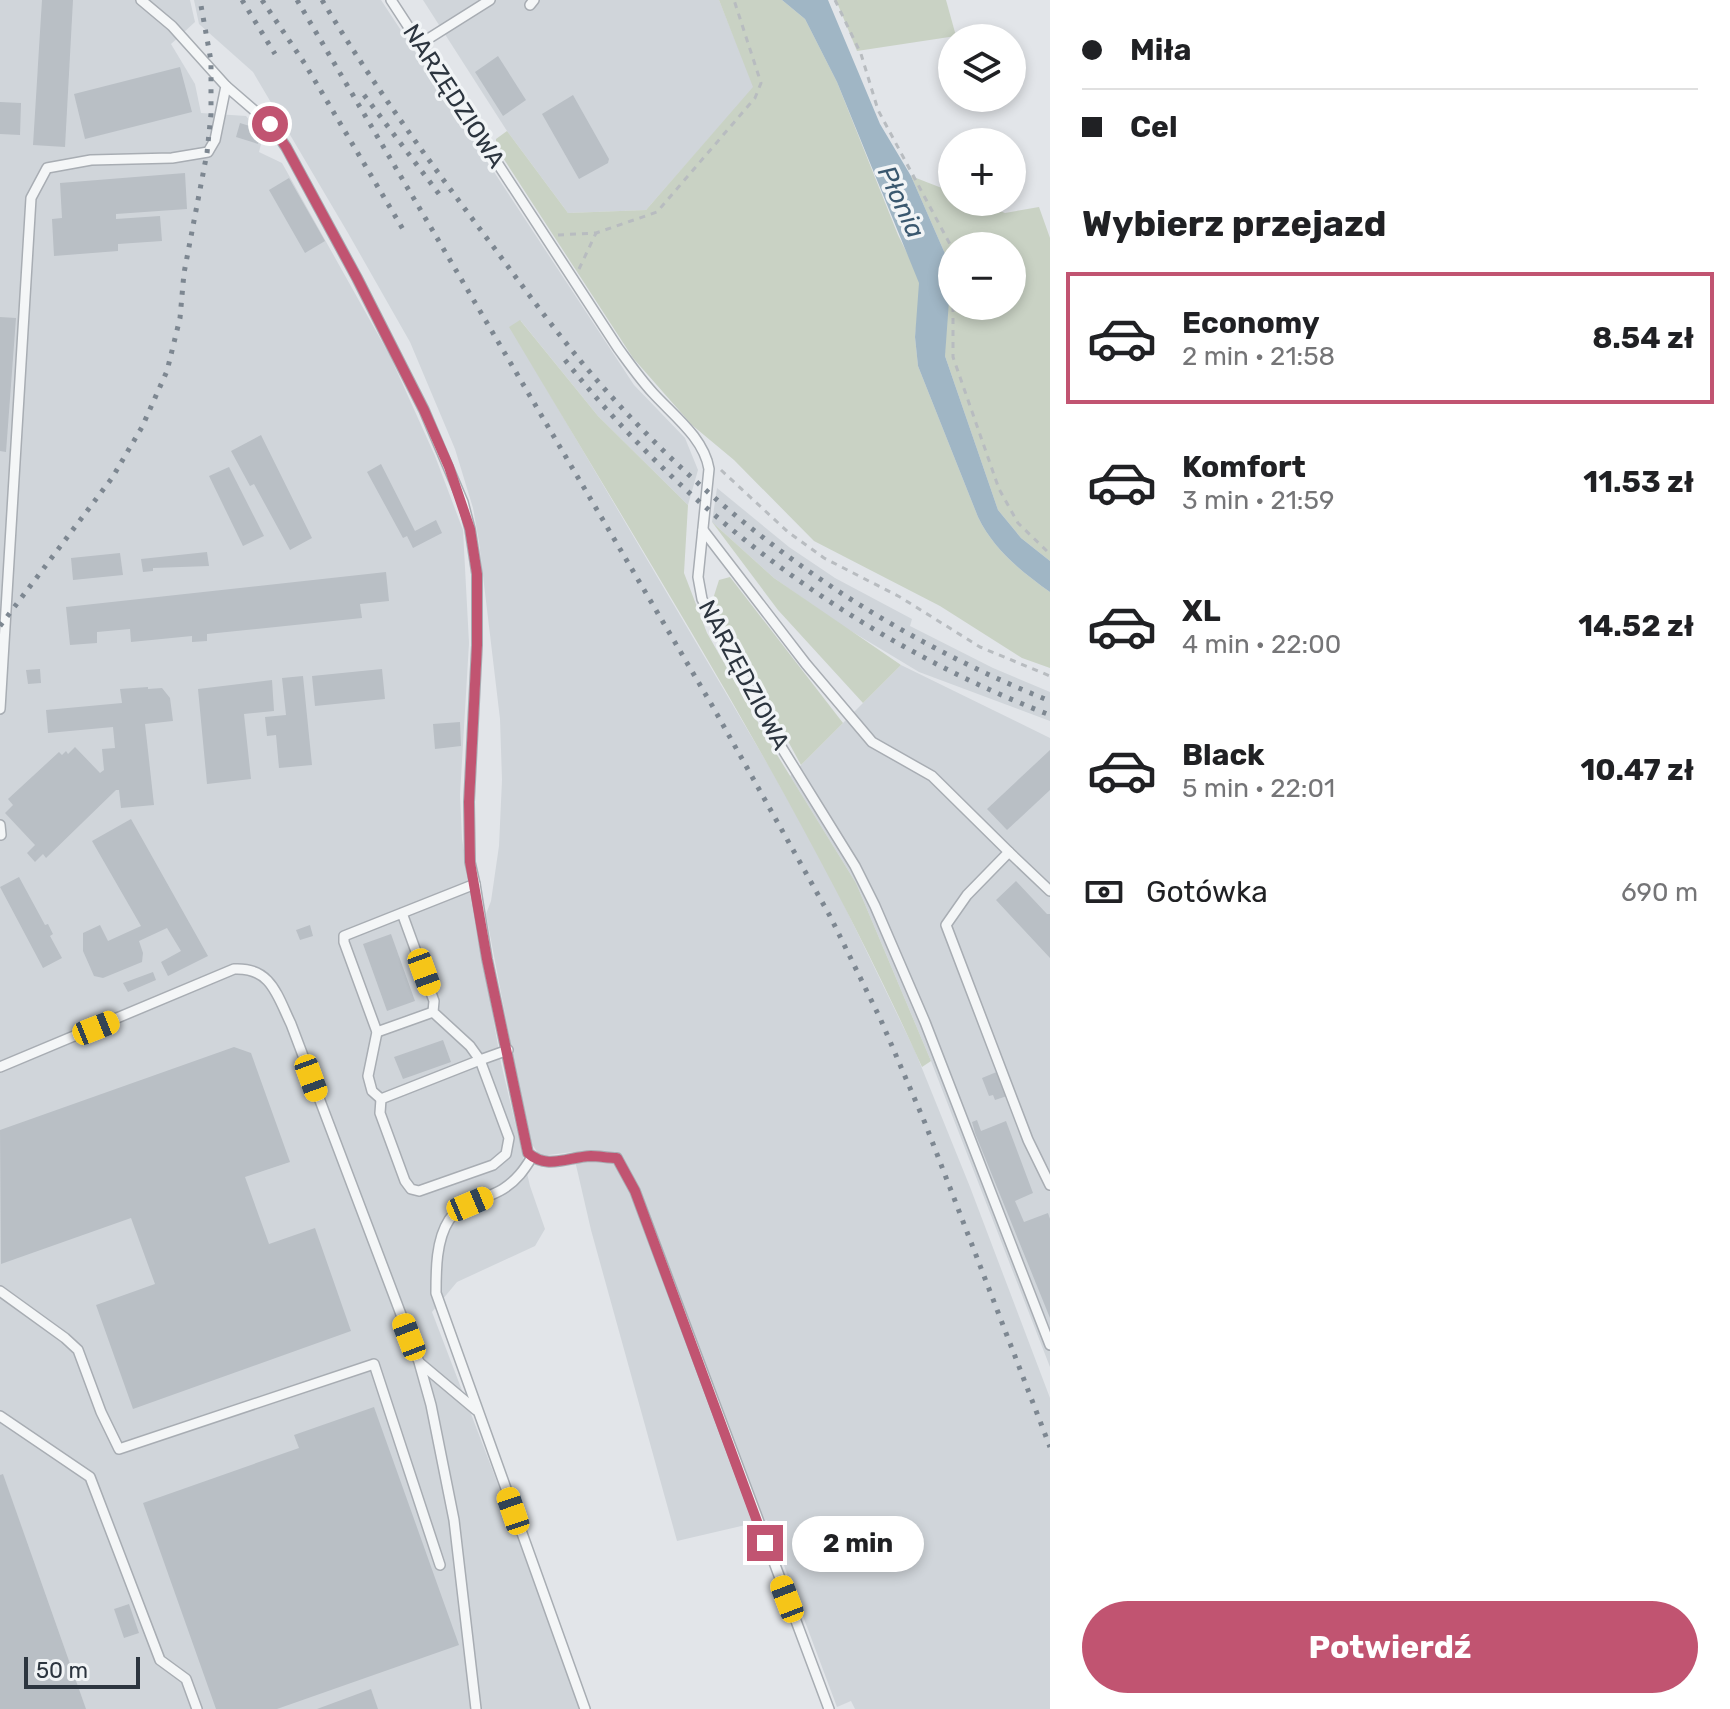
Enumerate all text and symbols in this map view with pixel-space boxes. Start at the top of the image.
street label: NARZĘDZIOWA [397,19,511,173]
map controls [938,24,1026,320]
button: layers [938,24,1026,112]
text: Miła [1130,32,1191,68]
route start [252,106,288,142]
text: Cel [1130,109,1177,145]
button: + [938,128,1026,216]
water label: Płonia [871,161,931,243]
text: Wybierz przejazd [1082,202,1387,245]
button: − [938,232,1026,320]
icon: car [1086,302,1158,374]
text: Economy [1182,305,1320,341]
text: 8.54 zł [1592,320,1694,356]
text: 2 min · 21:58 [1182,341,1335,372]
icon: car [1086,446,1158,518]
text: Komfort [1182,449,1306,485]
text: 11.53 zł [1583,464,1694,500]
text: 3 min · 21:59 [1182,485,1334,516]
icon: car [1086,590,1158,662]
text: XL [1182,593,1221,629]
street label: NARZĘDZIOWA [693,595,795,755]
text: 14.52 zł [1578,608,1694,644]
text: 4 min · 22:00 [1182,629,1341,660]
icon: car [1086,734,1158,806]
text: Black [1182,737,1265,773]
text: 10.47 zł [1580,752,1694,788]
text: 5 min · 22:01 [1182,773,1335,804]
icon: cash [1082,870,1126,914]
text: Gotówka [1146,874,1268,910]
text: 690 m [1621,877,1698,908]
car [405,945,443,999]
car [69,1008,123,1048]
car [292,1051,330,1105]
car [443,1184,497,1224]
car [389,1310,429,1364]
car [494,1484,532,1538]
callout: 2 min [793,1515,925,1571]
route end [747,1525,783,1561]
text: 2 min [823,1528,893,1559]
car [767,1572,807,1626]
button: Potwierdź [1082,1601,1698,1693]
scale bar [24,1653,140,1689]
text: 50 m [36,1657,88,1684]

